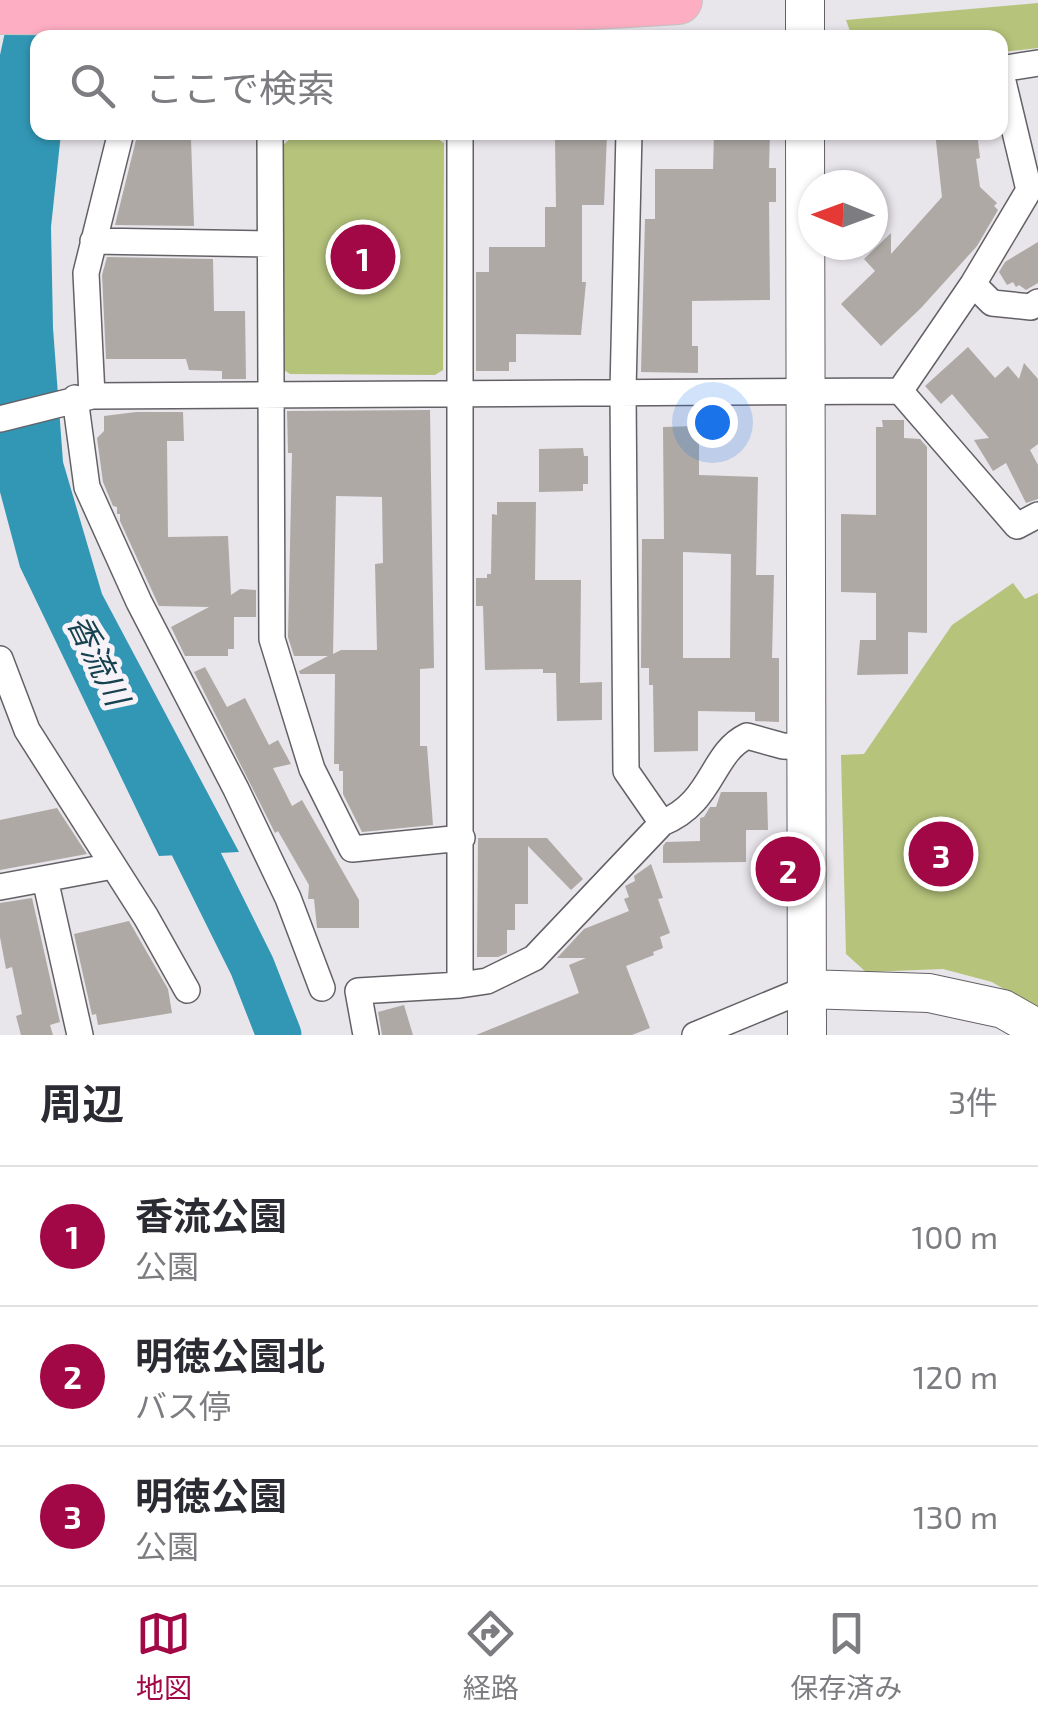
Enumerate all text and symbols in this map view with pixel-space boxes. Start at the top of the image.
search box [30,30,1008,140]
icon: search [65,58,120,113]
text: ここで検索 [145,64,335,110]
north arrow [798,170,888,260]
pin: 1 [330,220,396,294]
your location [687,397,738,448]
water label: 香流川 [62,608,139,713]
pin: 3 [908,816,974,892]
pin: 2 [756,832,820,906]
text: 周辺 [40,1077,124,1127]
text: 3件 [948,1082,998,1120]
text: 香流公園 [135,1192,287,1238]
text: 1 [66,1217,79,1255]
text: 100 m [912,1217,998,1255]
text: 公園 [135,1246,199,1284]
text: 明徳公園北 [135,1332,325,1378]
text: 2 [63,1357,82,1395]
text: 120 m [913,1357,998,1395]
text: バス停 [135,1386,231,1424]
text: 明徳公園 [135,1472,287,1518]
text: 3 [63,1497,82,1535]
text: 130 m [913,1497,998,1535]
text: 公園 [135,1526,199,1564]
tab: 地図 [136,1606,192,1706]
tab: 経路 [463,1606,519,1706]
tab: 保存済み [790,1606,902,1706]

